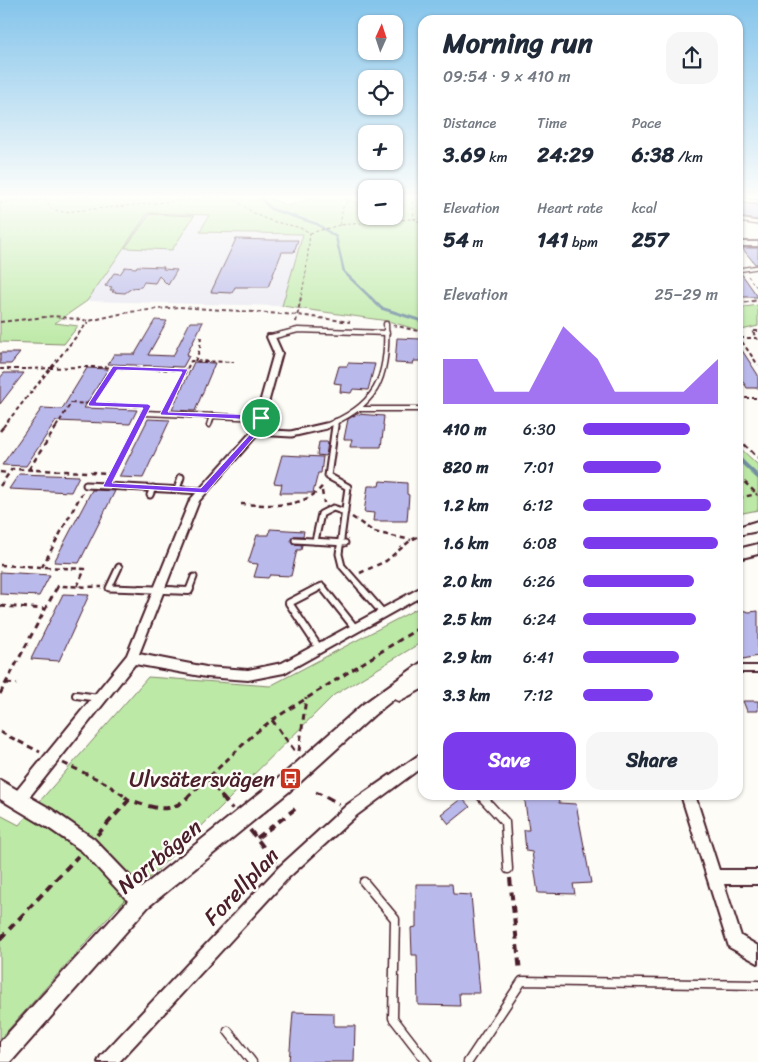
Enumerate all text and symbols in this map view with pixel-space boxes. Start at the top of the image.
north arrow [358,15,402,60]
map controls [358,15,403,225]
text: Morning run [443,18,593,67]
button: share [666,32,718,84]
text: 09:54 · 9 × 410 m [443,62,571,91]
button: locate [358,70,403,115]
text: Distance [443,111,496,136]
text: Time [537,111,567,136]
text: Pace [632,111,661,136]
button: + [358,125,403,170]
text: 3.69 [443,136,486,174]
text: 24:29 [537,136,594,174]
text: 6:38 [632,136,674,174]
text: km [486,145,508,170]
text: /km [674,145,703,170]
button: − [358,180,403,225]
text: Elevation [443,196,500,221]
text: Heart rate [537,196,603,221]
text: kcal [632,196,657,221]
text: 54 [443,221,469,259]
text: 141 [537,221,568,259]
text: 257 [632,221,669,259]
text: m [469,230,483,255]
text: bpm [568,230,598,255]
text: Elevation [443,280,508,309]
text: 25–29 m [654,280,718,309]
pin [240,397,282,439]
icon: arrive [247,404,275,432]
text: 410 m [443,415,486,444]
text: 6:30 [523,415,556,444]
text: 820 m [443,453,488,482]
text: 7:01 [523,453,554,482]
text: 1.2 km [443,491,489,520]
text: 6:12 [523,491,553,520]
text: 1.6 km [443,529,489,558]
text: 6:08 [523,529,557,558]
text: 2.0 km [443,567,492,596]
text: 6:26 [523,567,555,596]
text: 2.5 km [443,605,492,634]
text: 6:24 [523,605,556,634]
text: 2.9 km [443,643,492,672]
text: 6:41 [523,643,554,672]
text: 3.3 km [443,681,490,710]
text: 7:12 [523,681,553,710]
button: Save [443,732,576,790]
button: Share [586,732,718,790]
place label: Ulvsätersvägen [129,760,275,799]
bus stop icon: Ulvsätersvägen [279,767,303,791]
street label: Norrbågen [108,809,211,904]
street label: Forellplan [194,838,289,935]

